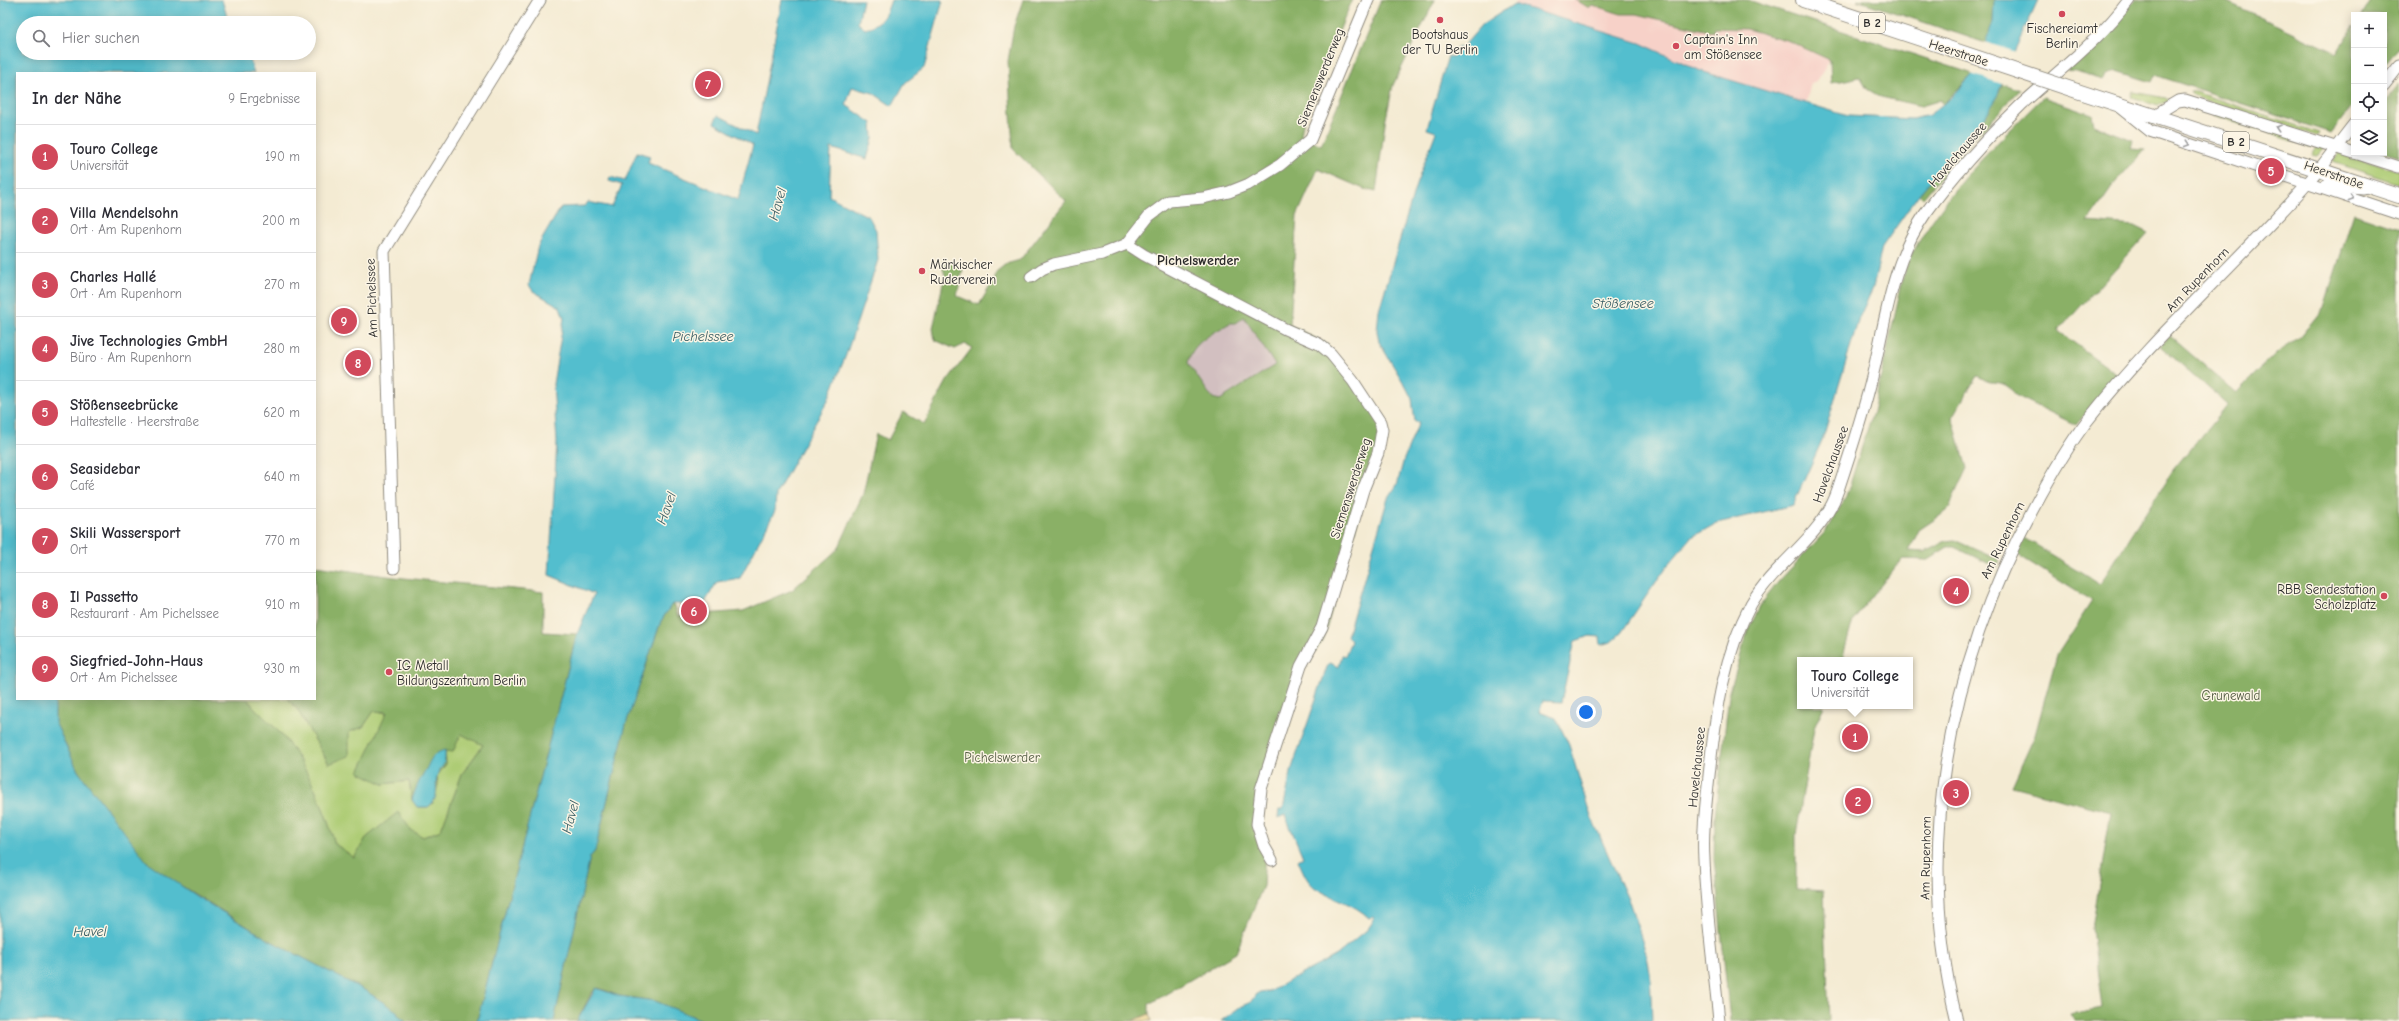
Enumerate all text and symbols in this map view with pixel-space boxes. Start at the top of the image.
marker: Fischereiamt Berlin [2057,9,2067,19]
map controls [2351,12,2387,156]
button: + [2351,12,2387,48]
road number: B 2 [1859,13,1885,33]
marker: Bootshaus der TU Berlin [1435,15,1445,25]
search box [16,16,316,60]
place label: Fischereiamt Berlin [2026,21,2099,51]
street label: Siemenswerderweg [1294,26,1347,129]
icon: search [30,27,52,49]
place label: Bootshaus der TU Berlin [1402,27,1478,57]
text: Hier suchen [62,29,140,47]
place label: Captain's Inn am Stößensee [1684,32,1763,62]
street label: Heerstraße [1927,36,1991,69]
marker: Captain's Inn am Stößensee [1671,41,1681,51]
button: − [2351,48,2387,84]
pin: 7 [695,69,721,99]
button: locate [2351,84,2387,120]
text: In der Nähe [32,89,121,108]
text: 9 Ergebnisse [228,91,300,106]
street label: Havelchaussee [1925,118,1990,190]
button: layers [2351,120,2387,156]
one-way arrow [2275,124,2282,133]
road number: B 2 [2223,132,2249,152]
one-way arrow [2183,139,2190,147]
text: Touro College [70,140,158,158]
text: 1 [42,149,48,164]
text: 190 m [265,149,300,164]
pin: 5 [2258,156,2284,186]
street label: Heerstraße [2302,157,2366,192]
text: Universität [70,158,128,173]
water label: Havel [765,185,790,222]
one-way arrow [2347,193,2354,202]
text: Villa Mendelsohn [70,204,178,222]
text: 2 [42,213,48,228]
text: 200 m [262,213,300,228]
text: Ort · Am Rupenhorn [70,222,182,237]
street label: Am Rupenhorn [2163,244,2232,315]
district label: Pichelswerder [1157,252,1239,269]
place label: Märkischer Ruderverein [930,257,996,287]
street label: Am Pichelssee [363,258,380,338]
marker: Märkischer Ruderverein [917,266,927,276]
text: Charles Hallé [70,268,156,286]
text: 3 [42,277,48,292]
text: 270 m [264,277,300,292]
text: Ort · Am Rupenhorn [70,286,182,301]
water label: Stößensee [1592,295,1654,312]
pin: 9 [331,306,357,336]
water label: Pichelssee [672,328,734,345]
text: Jive Technologies GmbH [70,332,228,350]
text: 4 [42,341,48,356]
text: 280 m [263,341,300,356]
pin: 8 [345,348,371,378]
text: Büro · Am Rupenhorn [70,350,191,365]
text: Stößenseebrücke [70,396,178,414]
text: 5 [42,405,48,420]
text: 620 m [263,405,300,420]
text: Haltestelle · Heerstraße [70,414,199,429]
street label: Havelchaussee [1810,423,1852,505]
street label: Siemenswerderweg [1327,436,1374,540]
text: Seasidebar [70,460,140,478]
text: 6 [42,469,48,484]
text: 640 m [264,469,300,484]
text: Café [70,478,94,493]
water label: Havel [653,489,680,527]
street label: Am Rupenhorn [1977,499,2028,581]
text: Skili Wassersport [70,524,180,542]
text: 7 [42,533,48,548]
text: 770 m [265,533,300,548]
text: Ort [70,542,87,557]
pin: 4 [1943,576,1969,606]
place label: RBB Sendestation Scholzplatz [2277,582,2376,612]
text: Il Passetto [70,588,138,606]
marker: RBB Sendestation Scholzplatz [2379,591,2389,601]
pin: 6 [681,596,707,626]
text: 8 [42,597,48,612]
text: 910 m [265,597,300,612]
text: Restaurant · Am Pichelssee [70,606,219,621]
text: Siegfried-John-Haus [70,652,203,670]
popup [1797,657,1913,709]
place label: IG Metall Bildungszentrum Berlin [397,658,526,688]
text: 9 [42,661,48,676]
text: 930 m [264,661,300,676]
marker: IG Metall Bildungszentrum Berlin [384,667,394,677]
text: Touro College [1811,667,1899,685]
text: Ort · Am Pichelssee [70,670,177,685]
text: Universität [1811,685,1869,700]
park label: Grunewald [2202,688,2260,703]
your location [1576,702,1596,722]
pin: 1 [1842,722,1868,752]
street label: Havelchaussee [1685,725,1708,808]
park label: Pichelswerder [964,750,1041,765]
pin: 3 [1943,778,1969,808]
pin: 2 [1845,786,1871,816]
water label: Havel [558,798,583,835]
street label: Am Rupenhorn [1917,816,1934,900]
water label: Havel [73,923,108,940]

